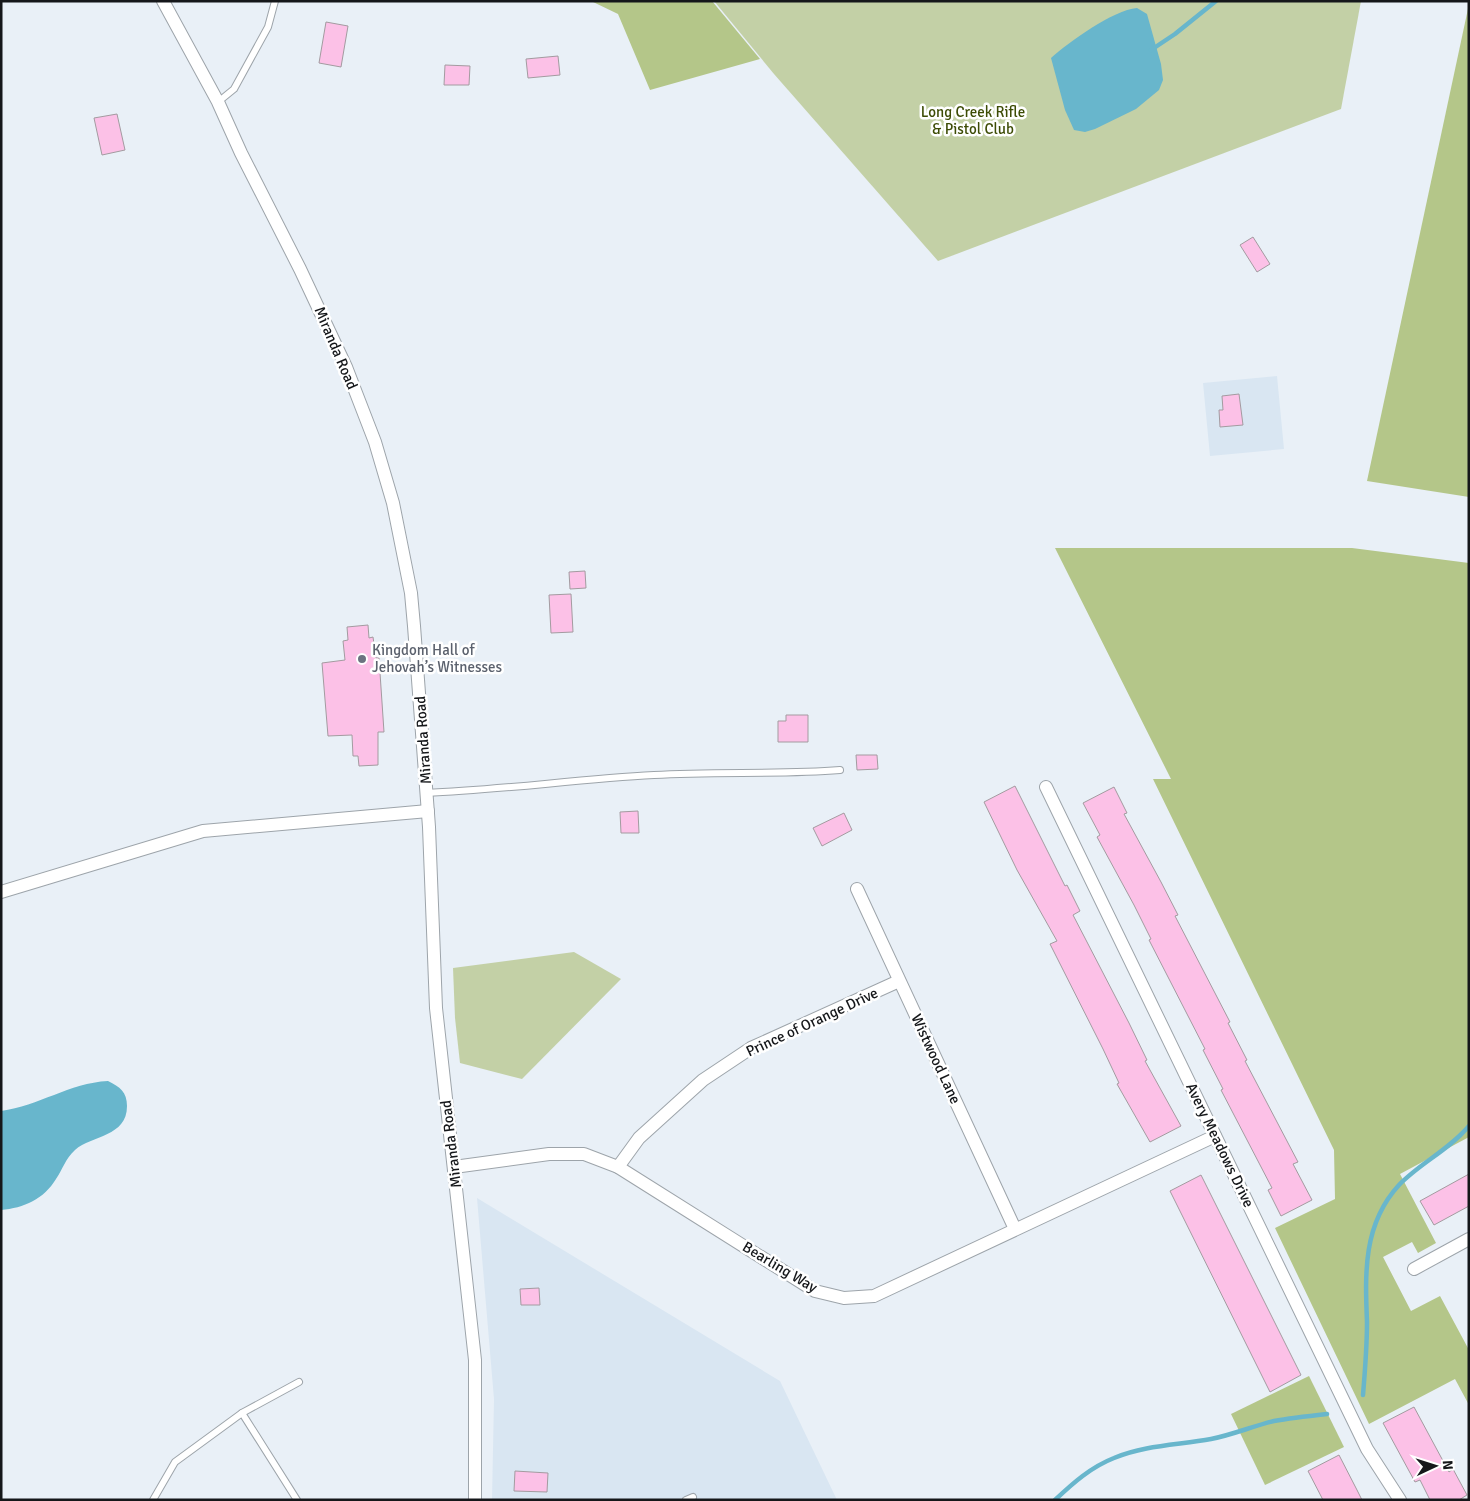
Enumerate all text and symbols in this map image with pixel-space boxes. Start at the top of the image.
park label: Long Creek Rifle & Pistol Club [921,103,1025,138]
street label: Miranda Road [310,304,362,392]
place label: Kingdom Hall of Jehovah’s Witnesses [372,641,503,676]
marker: Kingdom Hall of Jehovah’s Witnesses [356,653,368,665]
street label: Miranda Road [411,695,435,785]
street label: Prince of Orange Drive [743,984,881,1060]
street label: Wistwood Lane [907,1011,965,1107]
street label: Avery Meadows Drive [1182,1080,1258,1210]
street label: Miranda Road [437,1099,465,1189]
street label: Bearling Way [739,1238,821,1296]
north arrow [1410,1441,1460,1491]
text: N [1439,1460,1456,1471]

